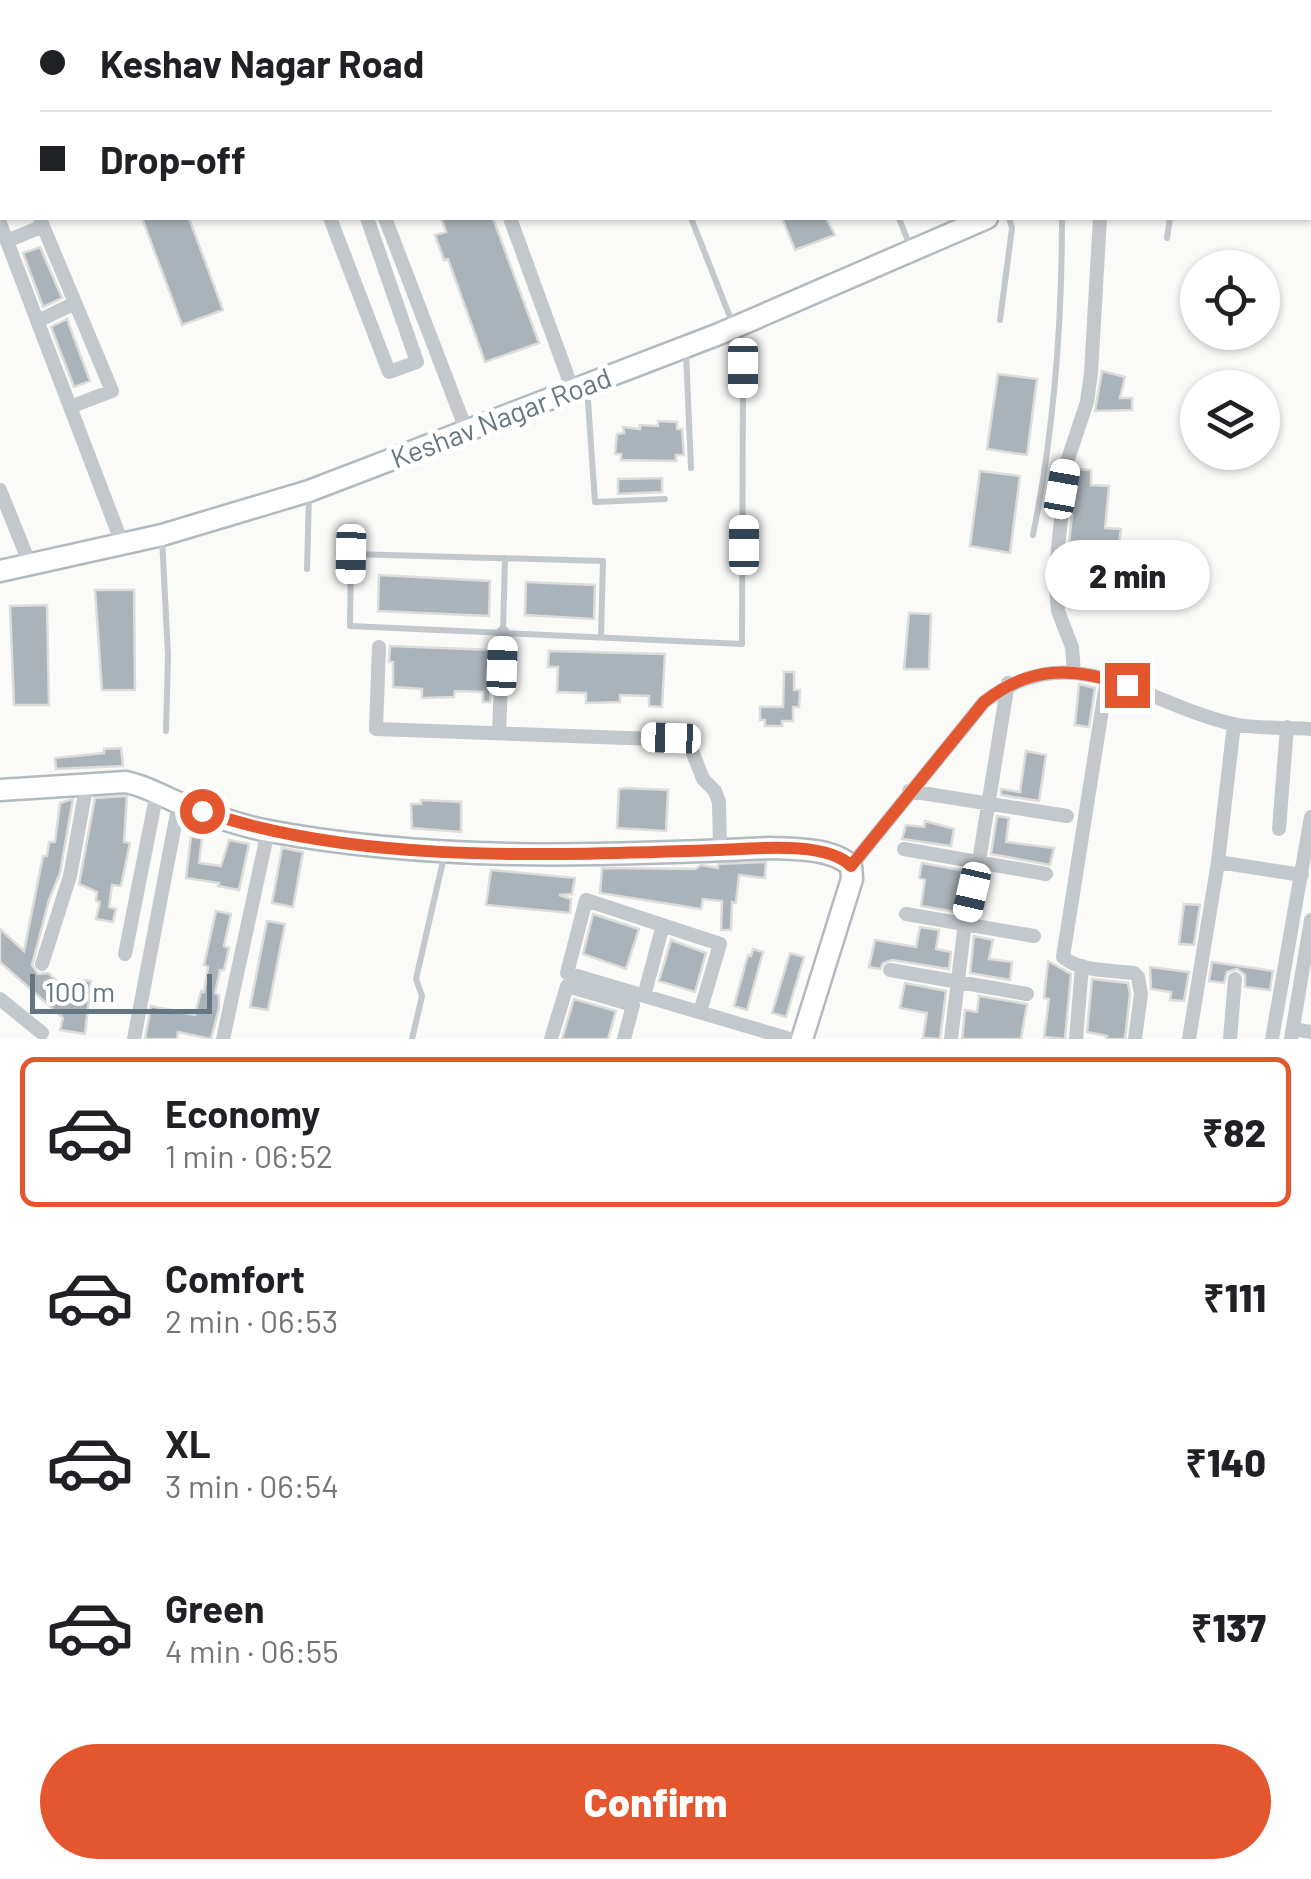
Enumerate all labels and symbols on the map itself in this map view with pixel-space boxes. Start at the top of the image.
car [728,338,758,398]
street label: Keshav Nagar Road [386,359,616,475]
car [1042,457,1082,521]
car [729,515,759,575]
car [335,524,367,584]
callout: 2 min [1044,540,1210,610]
car [486,635,518,697]
route end [1105,663,1150,708]
car [640,722,702,754]
route start [180,789,225,834]
car [951,859,993,925]
scale bar [30,969,212,1014]

